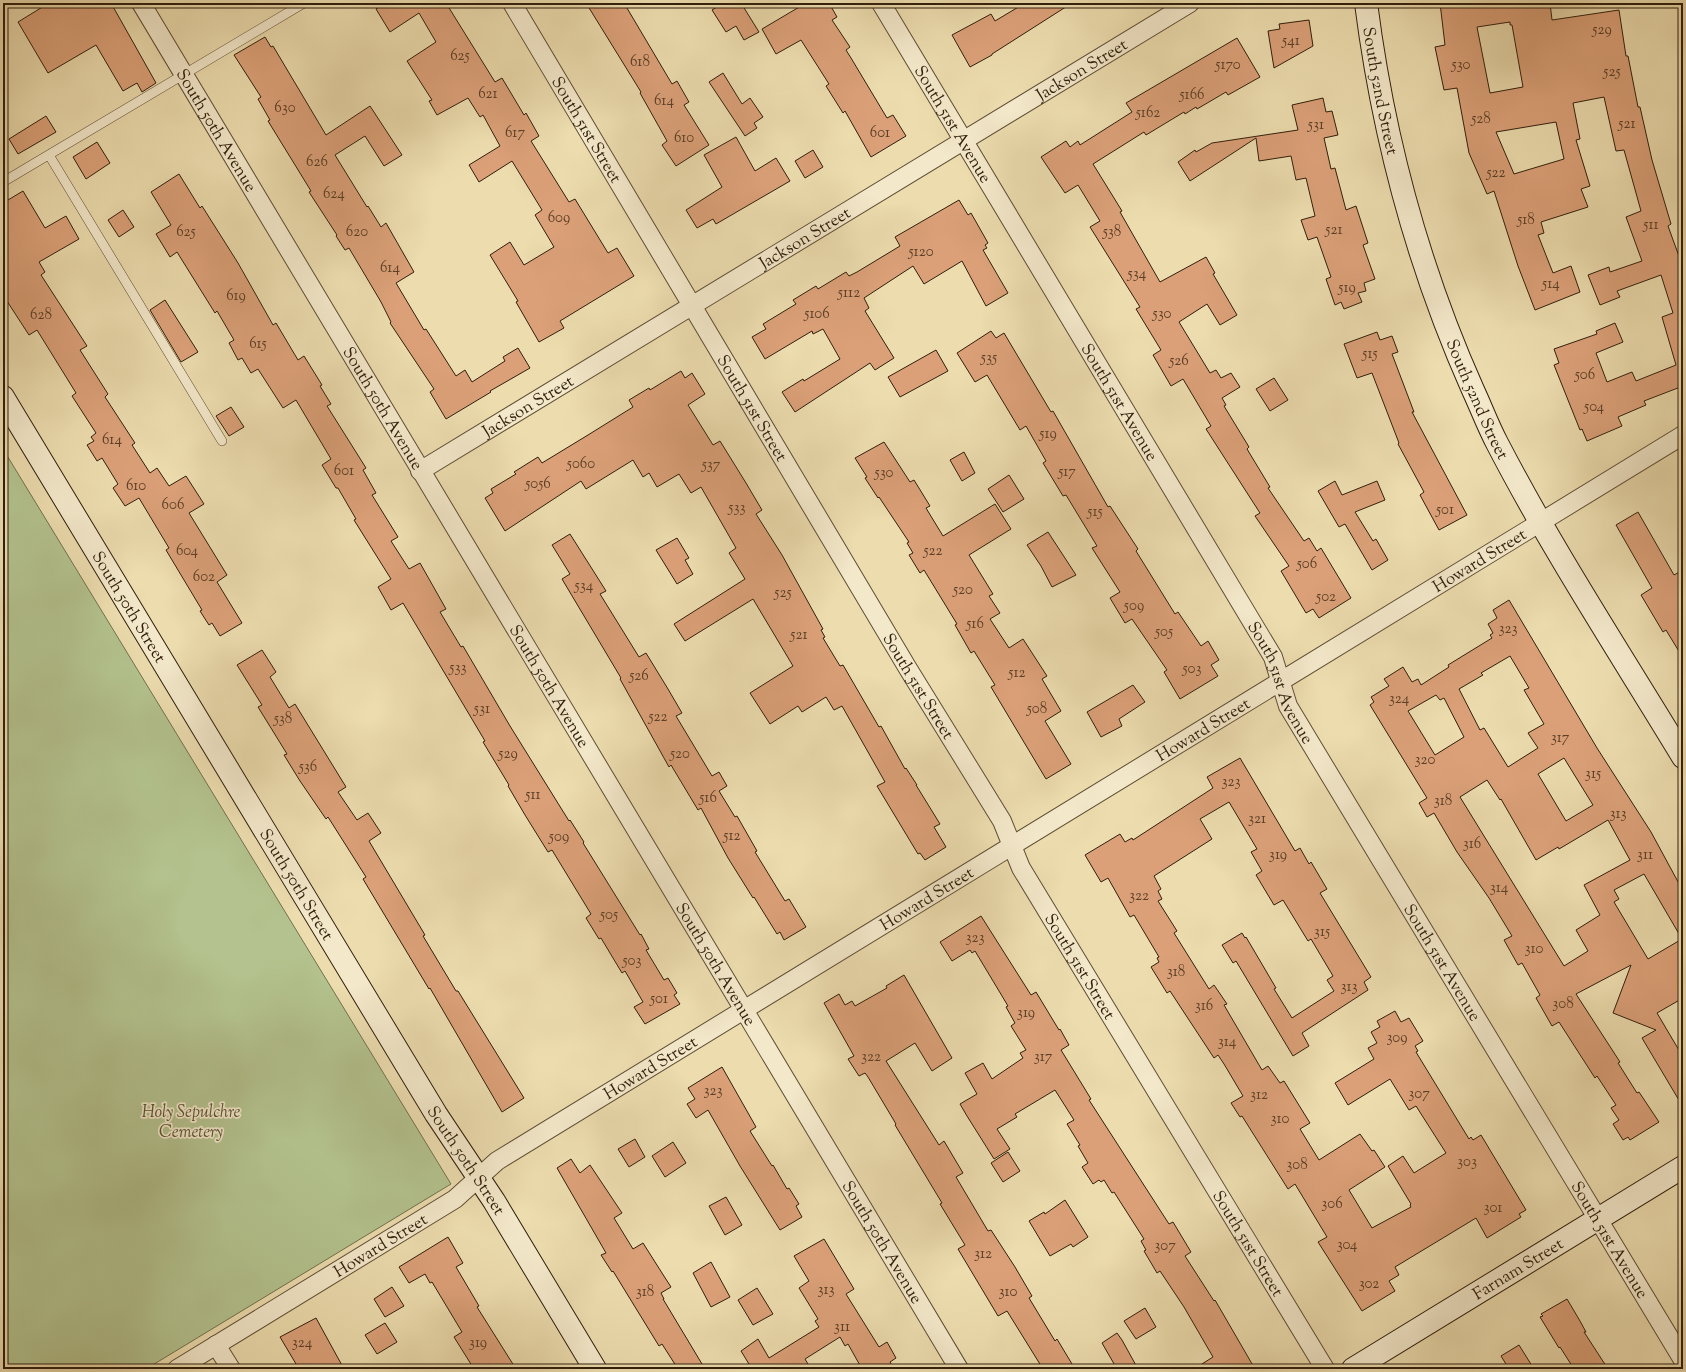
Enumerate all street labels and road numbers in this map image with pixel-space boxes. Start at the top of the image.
street label: South 52nd Street [1355,26,1403,158]
street label: Jackson Street [1031,34,1133,108]
street label: South 51st Avenue [907,62,996,188]
street label: South 50th Avenue [169,65,262,197]
street label: South 51st Street [544,72,627,188]
street label: Jackson Street [754,202,856,277]
street label: South 52nd Street [1439,336,1514,464]
street label: South 51st Avenue [1074,340,1163,466]
street label: South 50th Avenue [336,343,428,475]
street label: South 51st Street [710,351,792,467]
street label: Jackson Street [478,370,579,445]
street label: Howard Street [1429,523,1532,599]
street label: South 50th Street [85,547,171,668]
street label: South 51st Avenue [1240,617,1318,749]
street label: South 50th Avenue [502,621,594,753]
street label: South 51st Street [876,629,959,745]
street label: Howard Street [1152,693,1255,769]
street label: South 50th Street [252,825,339,946]
street label: Howard Street [876,862,979,938]
street label: South 50th Avenue [669,899,761,1031]
street label: South 51st Avenue [1396,900,1486,1027]
street label: South 51st Street [1037,909,1120,1025]
street label: Howard Street [600,1031,703,1107]
street label: South 50th Street [420,1102,510,1221]
street label: South 50th Avenue [835,1177,927,1309]
street label: South 51st Avenue [1564,1177,1653,1304]
street label: South 51st Street [1205,1186,1288,1302]
street label: Howard Street [330,1209,433,1284]
street label: Farnam Street [1469,1233,1569,1307]

